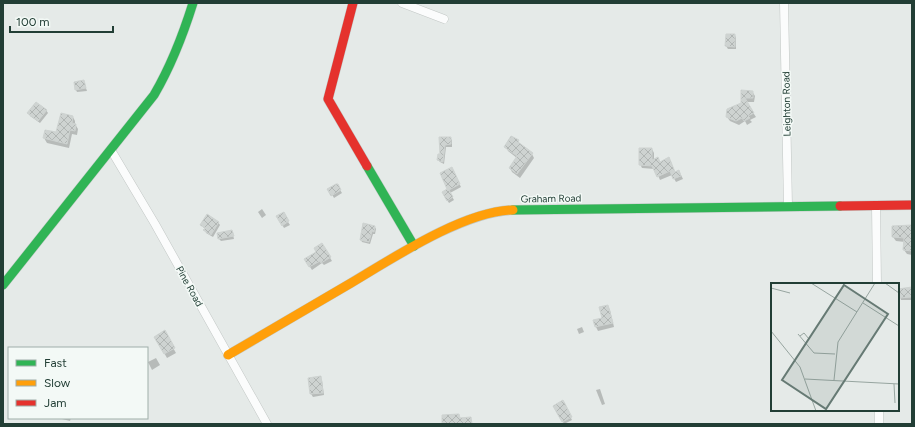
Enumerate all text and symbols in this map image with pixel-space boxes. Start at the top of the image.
scale bar [10,8,113,34]
text: 100 m [16,15,50,29]
street label: Leighton Road [779,71,794,137]
street label: Graham Road [521,191,582,206]
street label: Pine Road [173,264,206,309]
inset map [771,283,899,411]
legend [8,347,148,419]
text: Fast [44,356,67,370]
text: Slow [44,376,71,390]
text: Jam [44,396,67,410]

